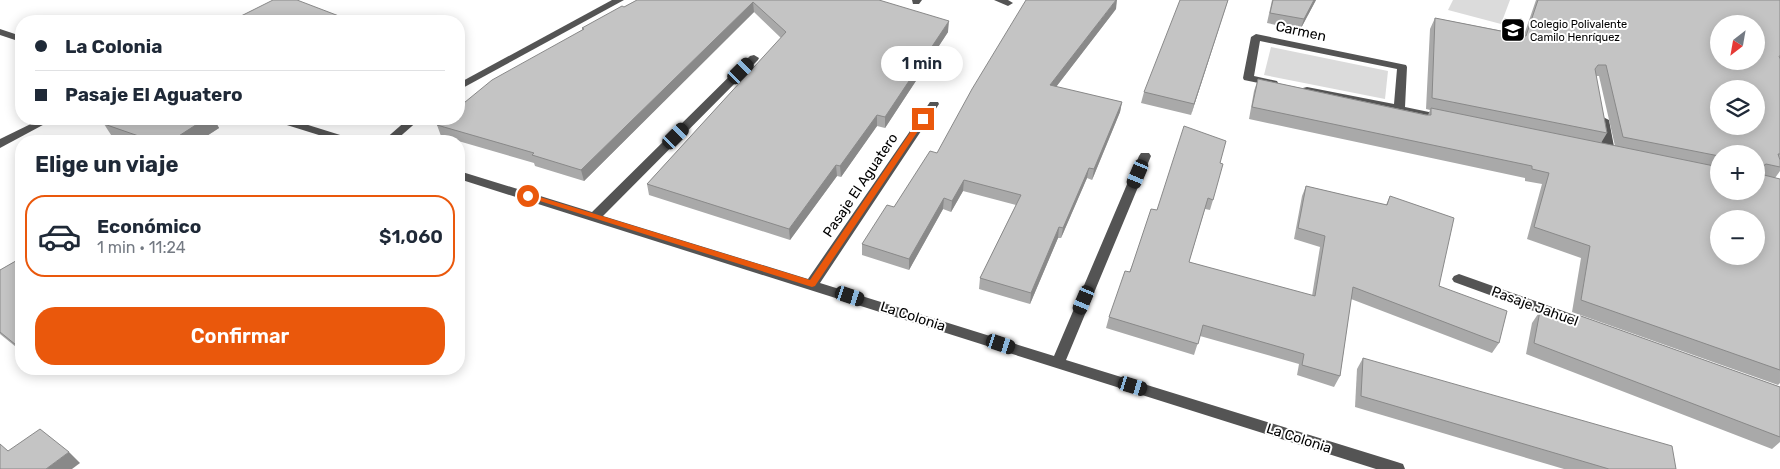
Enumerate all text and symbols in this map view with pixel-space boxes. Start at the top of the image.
north arrow [1710,15,1765,70]
map controls [1710,15,1765,265]
school or university icon: Colegio Polivalente Camilo Henríquez [1500,17,1526,43]
street label: Carmen [1274,18,1328,45]
place label: Colegio Polivalente Camilo Henríquez [1530,18,1627,44]
text: La Colonia [65,35,162,58]
callout: 1 min [882,46,964,82]
text: 1 min [902,54,942,73]
car [725,55,756,87]
button: layers [1710,80,1765,135]
text: Pasaje El Aguatero [65,83,243,106]
route end [912,108,934,130]
car [660,120,691,152]
street label: Pasaje El Aguatero [819,130,901,240]
button: + [1710,145,1765,200]
text: Elige un viaje [35,151,179,178]
car [1125,157,1150,191]
route start [517,185,539,207]
button: − [1710,210,1765,265]
icon: car [37,214,82,259]
text: Económico [97,215,201,238]
text: $1,060 [379,225,443,248]
text: 1 min · 11:24 [97,238,186,257]
car [1071,283,1096,317]
street label: Pasaje Jahuel [1489,283,1581,330]
car [833,284,866,308]
street label: La Colonia [878,298,948,335]
button: Confirmar [35,307,445,365]
car [984,332,1017,356]
car [1116,374,1149,398]
street label: La Colonia [1264,420,1334,457]

